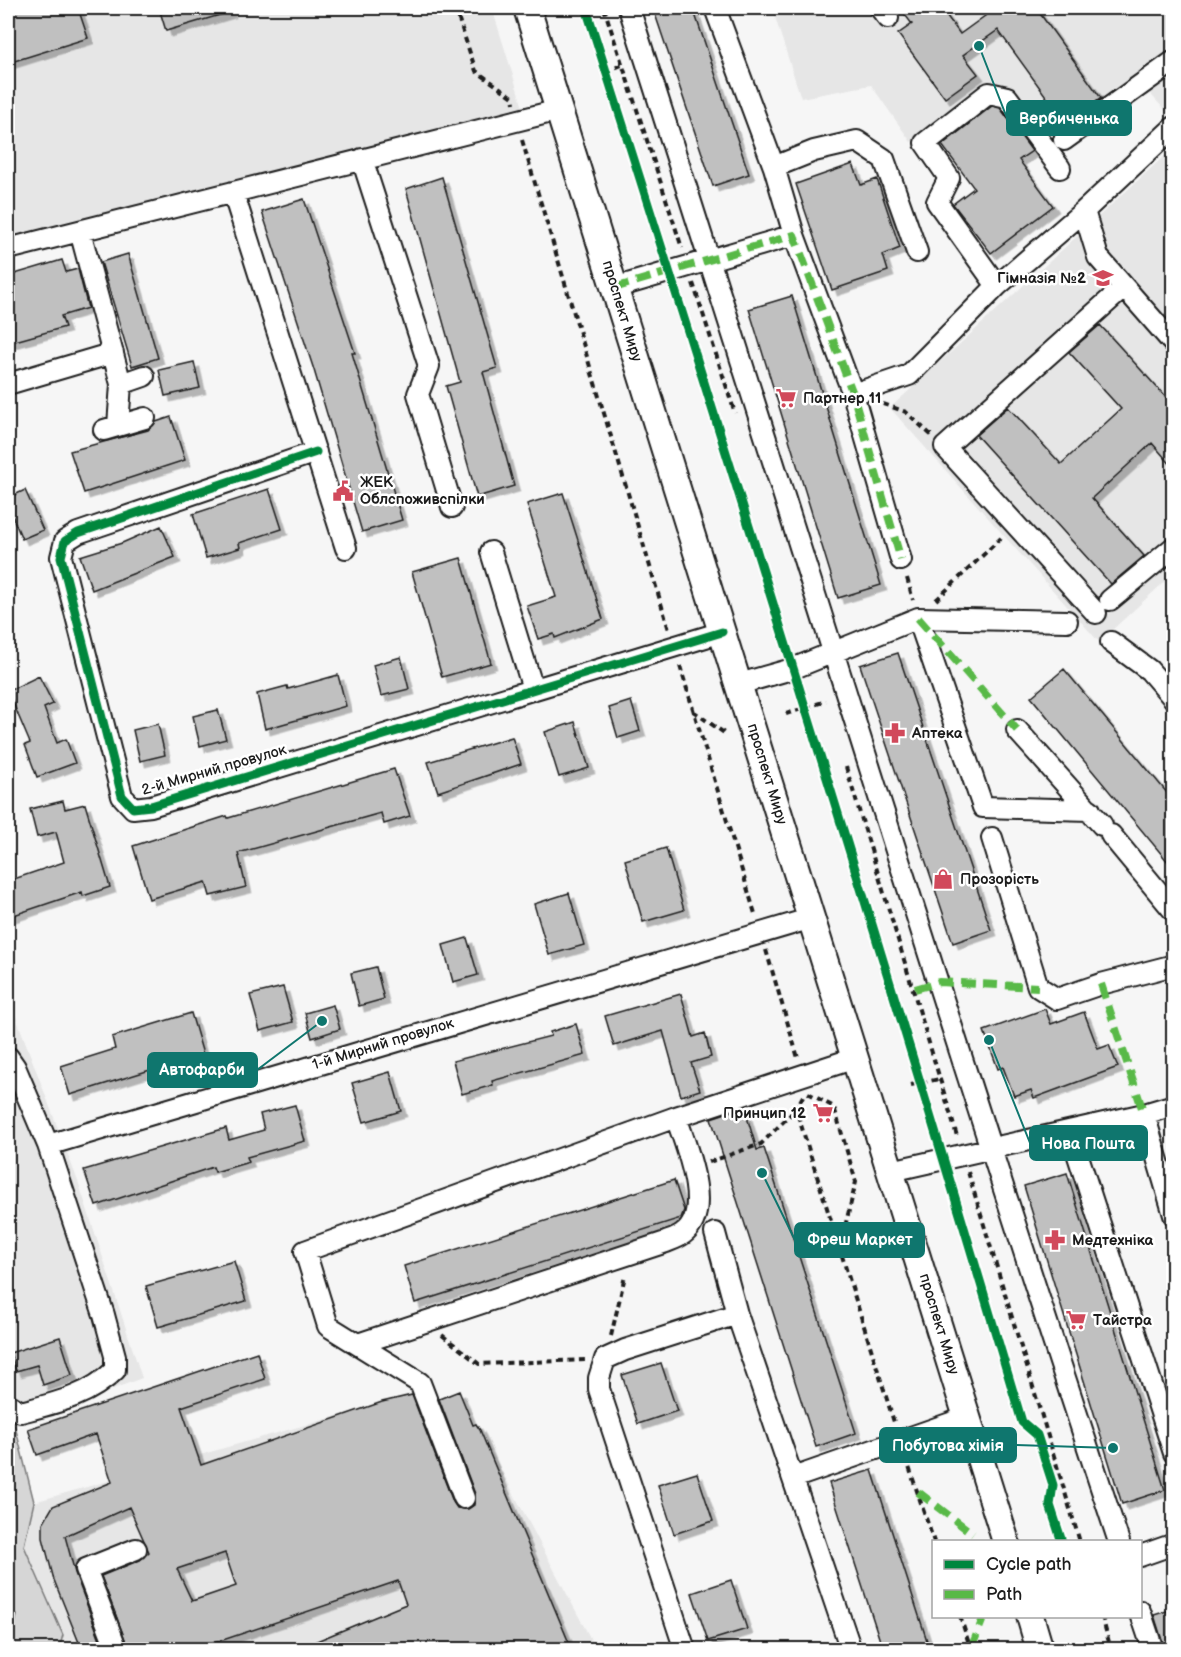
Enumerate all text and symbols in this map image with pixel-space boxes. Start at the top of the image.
callout: Вербиченька [1007,101,1131,135]
text: Вербиченька [1019,110,1120,129]
street label: проспект Миру [598,258,646,364]
school or university icon: Гімназія №2 [1091,266,1115,290]
place label: Гімназія №2 [997,269,1086,288]
supermarket icon: Партнер 11 [774,386,798,410]
place label: Партнер 11 [803,389,881,408]
place label: ЖЕК Облспоживспілки [360,473,485,509]
public building icon: ЖЕК Облспоживспілки [331,479,355,503]
street label: проспект Миру [743,721,791,827]
pharmacy icon: Аптека [883,721,907,745]
place label: Аптека [911,724,963,743]
street label: 2-й Мирний провулок [139,740,289,800]
shop icon: Прозорість [931,867,955,891]
place label: Прозорість [960,870,1039,889]
street label: 1-й Мирний провулок [310,1013,456,1075]
callout: Автофарби [148,1053,257,1087]
text: Автофарби [158,1061,245,1080]
supermarket icon: Принцип 12 [811,1101,835,1125]
place label: Принцип 12 [723,1104,806,1123]
callout: Нова Пошта [1030,1126,1147,1160]
text: Нова Пошта [1041,1135,1135,1154]
callout: Фреш Маркет [795,1223,924,1257]
pharmacy icon: Медтехніка [1043,1228,1067,1252]
text: Фреш Маркет [807,1231,913,1250]
place label: Медтехніка [1072,1231,1154,1250]
street label: проспект Миру [915,1271,963,1377]
supermarket icon: Тайстра [1064,1308,1088,1332]
place label: Тайстра [1093,1311,1152,1330]
callout: Побутова хімія [880,1428,1016,1462]
text: Побутова хімія [892,1437,1004,1456]
legend [932,1540,1142,1618]
text: Cycle path [986,1554,1072,1575]
text: Path [986,1584,1022,1605]

